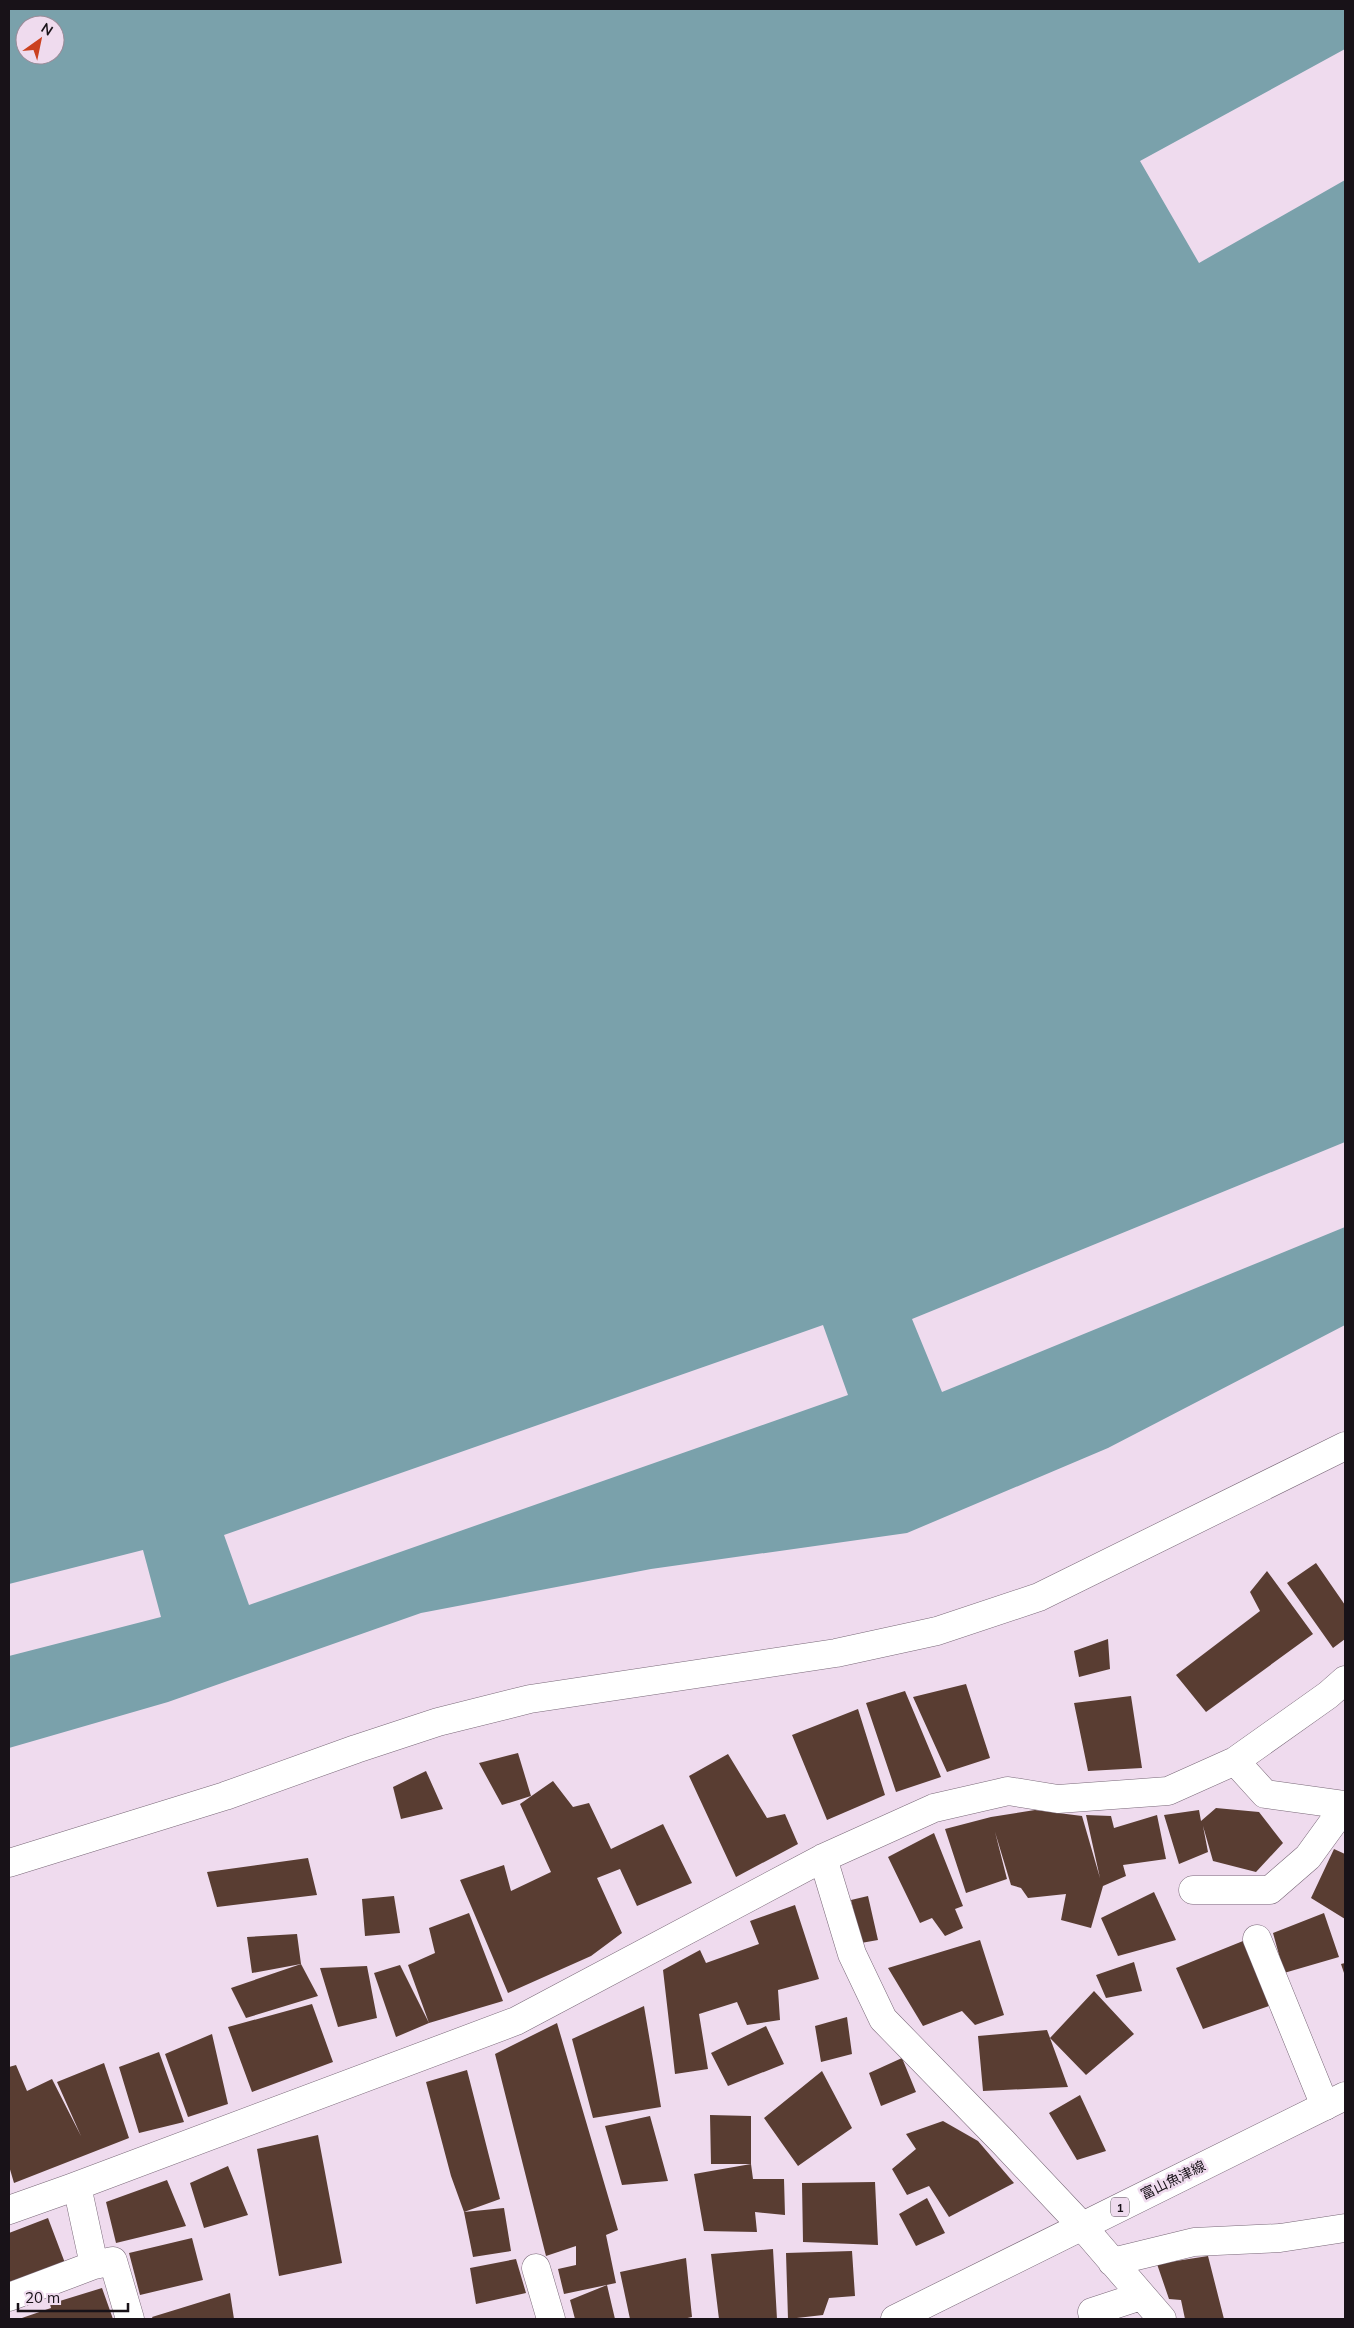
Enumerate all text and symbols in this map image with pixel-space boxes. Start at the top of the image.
north arrow [15,15,65,65]
text: N [38,19,56,40]
street label: 富山魚津線 [1138,2157,1208,2203]
road number: 1 [1111,2198,1129,2216]
scale bar [18,2280,128,2312]
text: 20 m [25,2288,60,2307]

